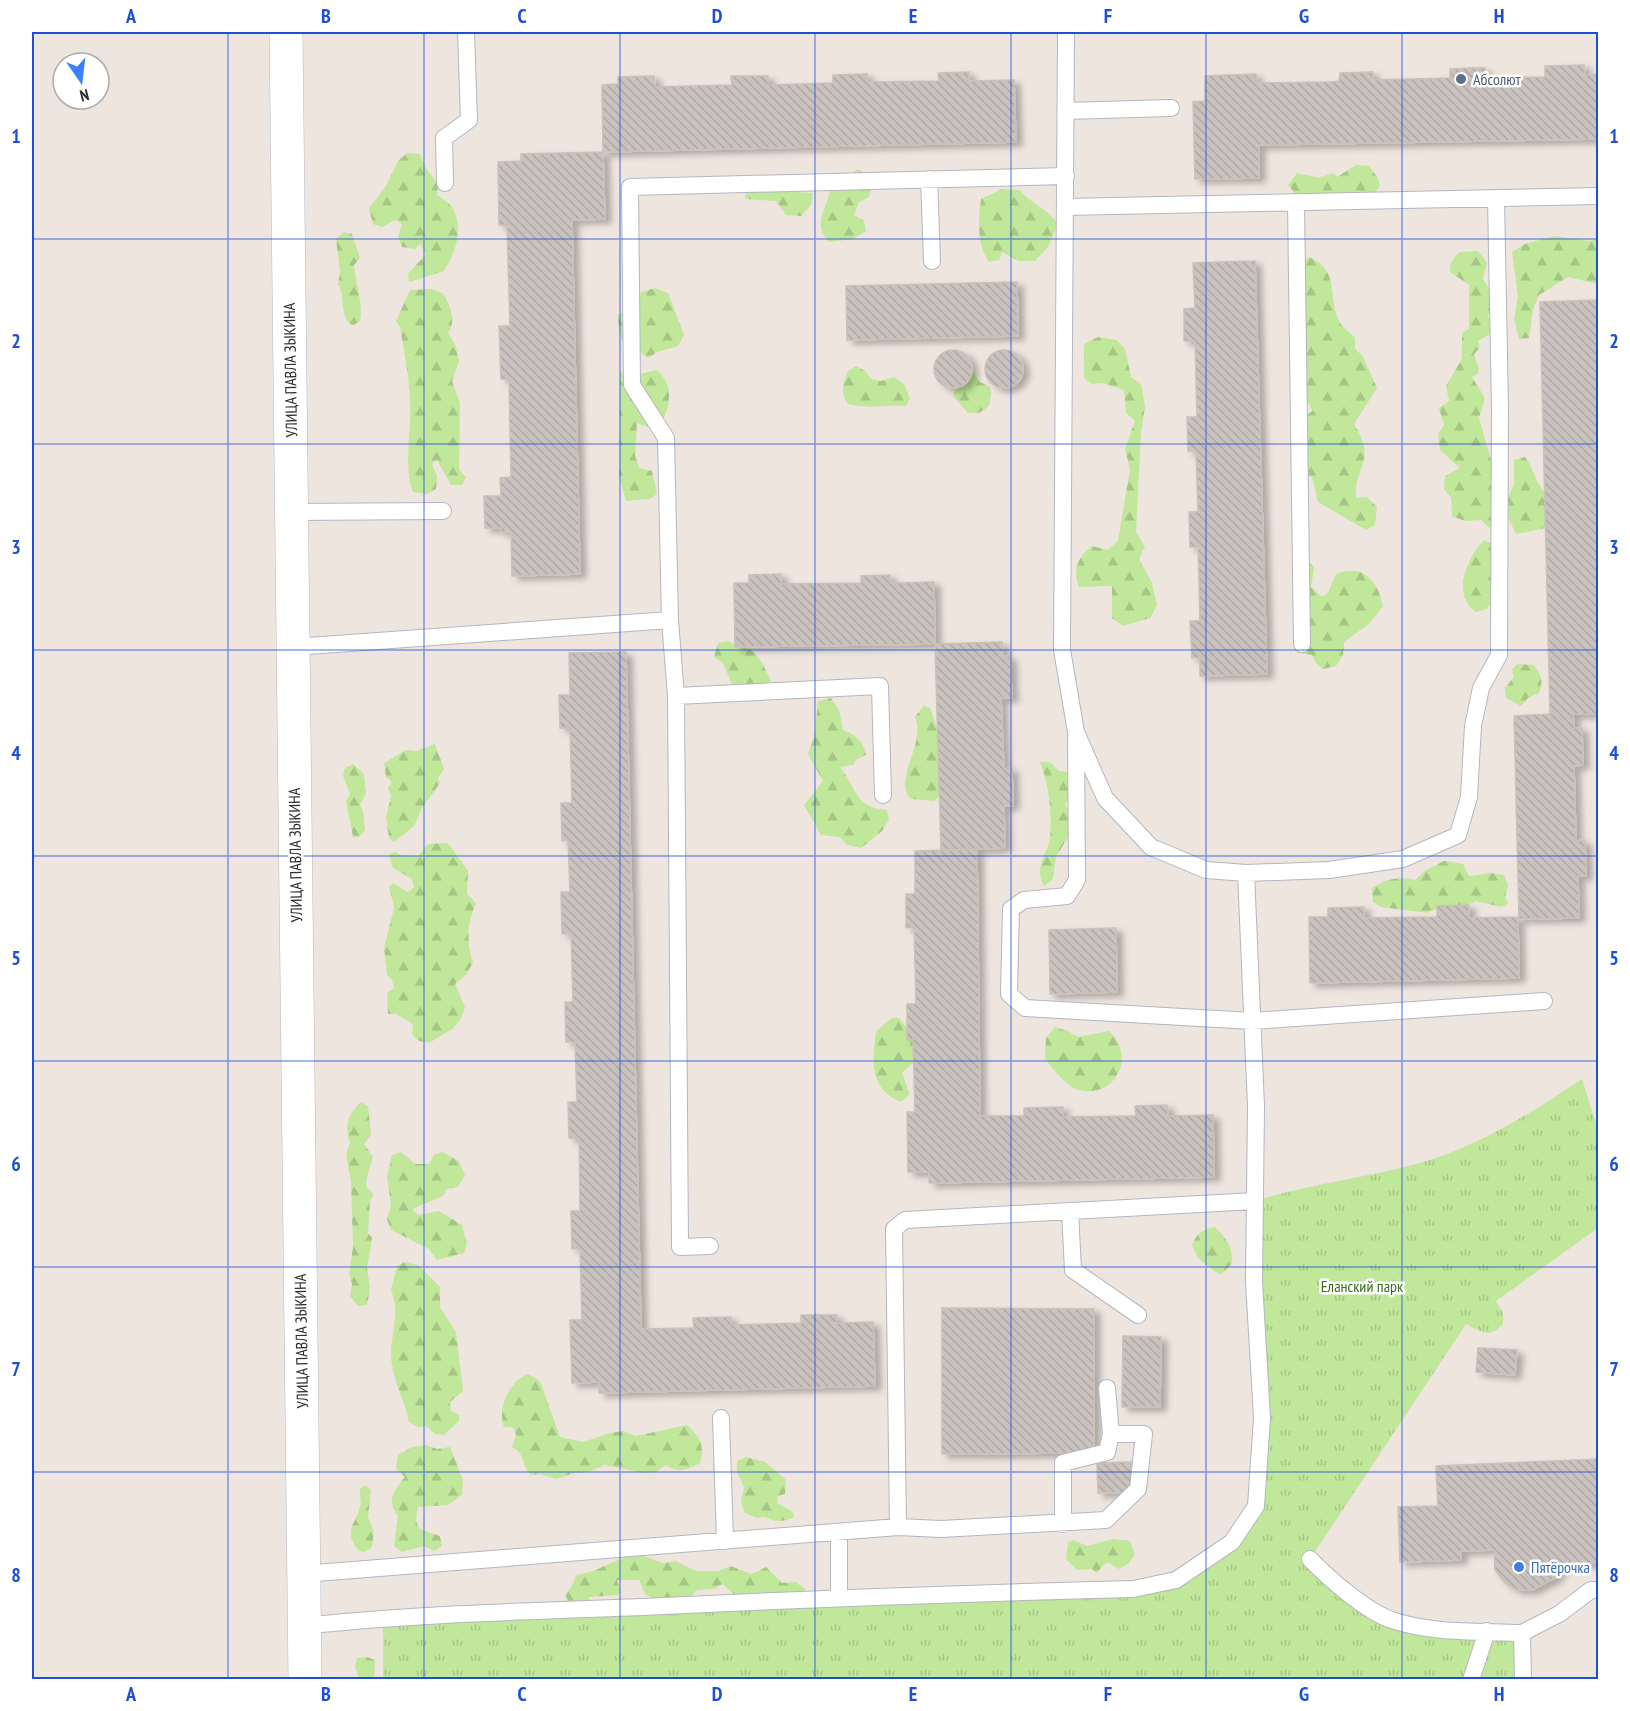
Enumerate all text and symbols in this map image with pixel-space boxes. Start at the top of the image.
text: A [125,3,137,29]
text: B [321,3,331,29]
text: C [517,3,527,29]
text: D [712,3,723,29]
text: E [909,3,917,29]
text: F [1104,3,1112,29]
text: G [1299,3,1309,29]
text: H [1494,3,1504,29]
north arrow [51,51,111,111]
place label: Абсолют [1473,69,1521,89]
marker: Абсолют [1454,72,1468,86]
text: N [78,85,91,106]
text: 1 [11,123,21,149]
text: 1 [1609,123,1619,149]
street label: УЛИЦА ПАВЛА ЗЫКИНА [279,302,301,437]
text: 2 [11,328,21,354]
text: 2 [1609,328,1619,354]
text: 3 [11,534,21,560]
text: 3 [1609,534,1619,560]
text: 4 [11,740,21,766]
text: 4 [1609,740,1619,766]
street label: УЛИЦА ПАВЛА ЗЫКИНА [284,787,306,922]
text: 5 [11,945,21,971]
text: 5 [1609,945,1619,971]
text: 6 [11,1151,21,1177]
text: 6 [1609,1151,1619,1177]
street label: УЛИЦА ПАВЛА ЗЫКИНА [290,1273,312,1408]
park label: Еланский парк [1321,1276,1404,1296]
text: 7 [11,1356,21,1382]
text: 7 [1609,1356,1619,1382]
place label: Пятёрочка [1531,1557,1590,1577]
marker: Пятёрочка [1512,1560,1526,1574]
text: 8 [11,1562,21,1588]
text: 8 [1609,1562,1619,1588]
text: A [125,1681,137,1707]
text: B [321,1681,331,1707]
text: C [517,1681,527,1707]
text: D [712,1681,723,1707]
text: E [909,1681,917,1707]
text: F [1104,1681,1112,1707]
text: G [1299,1681,1309,1707]
text: H [1494,1681,1504,1707]

